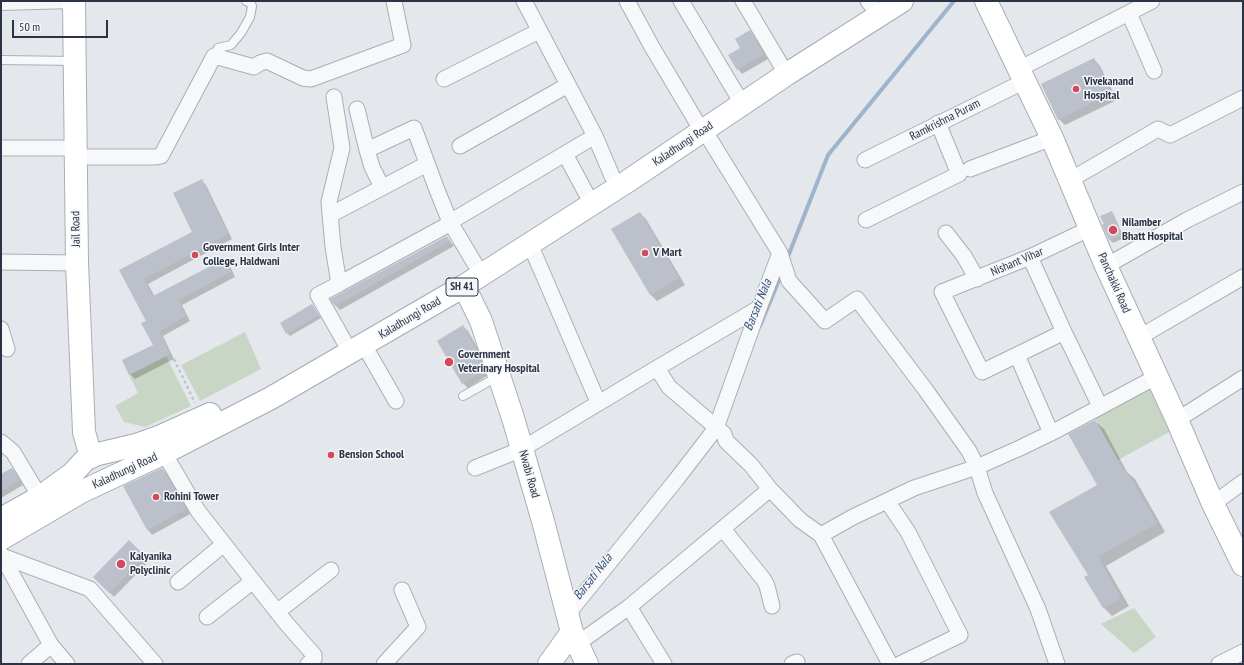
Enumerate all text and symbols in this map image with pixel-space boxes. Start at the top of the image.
scale bar [14,12,110,38]
text: 50 m [19,19,40,34]
place label: Vivekanand Hospital [1084,75,1134,103]
marker: Vivekanand Hospital [1071,84,1081,94]
street label: Ramkrishna Puram [907,96,983,144]
street label: Kaladhungi Road [650,119,716,169]
street label: Jail Road [68,211,84,247]
place label: Nilamber Bhatt Hospital [1122,216,1183,244]
marker: Nilamber Bhatt Hospital [1107,224,1119,236]
place label: Government Girls Inter College, Haldwani [203,241,300,269]
street label: Nishant Vihar [988,244,1046,280]
place label: V Mart [653,246,682,260]
marker: V Mart [640,248,650,258]
marker: Government Girls Inter College, Haldwani [190,250,200,260]
street label: Panchakki Road [1094,251,1134,315]
water label: Barsati Nala [741,277,775,333]
road number: SH 41 [446,278,478,296]
street label: Kaladhungi Road [376,294,444,342]
place label: Government Veterinary Hospital [458,348,540,376]
marker: Government Veterinary Hospital [443,356,455,368]
place label: Bension School [339,448,404,462]
street label: Nwabi Road [515,448,543,500]
street label: Kaladhungi Road [90,450,160,492]
marker: Bension School [326,450,336,460]
place label: Rohini Tower [164,490,219,504]
marker: Rohini Tower [151,492,161,502]
place label: Kalyanika Polyclinic [130,550,172,578]
water label: Barsati Nala [570,551,616,603]
marker: Kalyanika Polyclinic [115,558,127,570]

